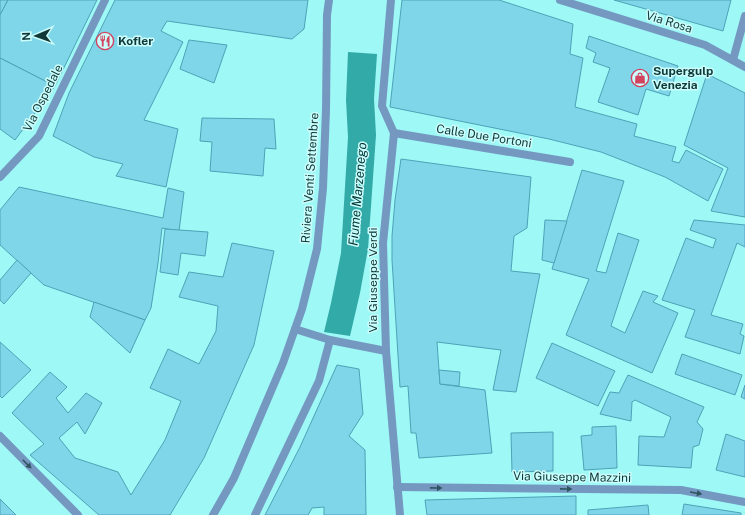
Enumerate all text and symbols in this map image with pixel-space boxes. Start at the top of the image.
street label: Via Rosa [644,8,694,36]
north arrow [16,16,56,56]
restaurant icon: Kofler [95,31,115,51]
text: N [20,32,32,41]
place label: Kofler [118,34,153,48]
street label: Via Ospedale [20,62,66,134]
place label: Supergulp Venezia [653,64,713,92]
shop icon: Supergulp Venezia [630,68,650,88]
street label: Riviera Venti Settembre [298,112,322,244]
street label: Calle Due Portoni [435,122,533,150]
water label: Fiume Marzenego [346,142,369,246]
street label: Via Giuseppe Verdi [366,227,380,332]
one-way arrow [23,459,32,469]
street label: Via Giuseppe Mazzini [513,469,631,485]
one-way arrow [430,485,443,491]
one-way arrow [560,486,573,492]
one-way arrow [690,490,702,496]

